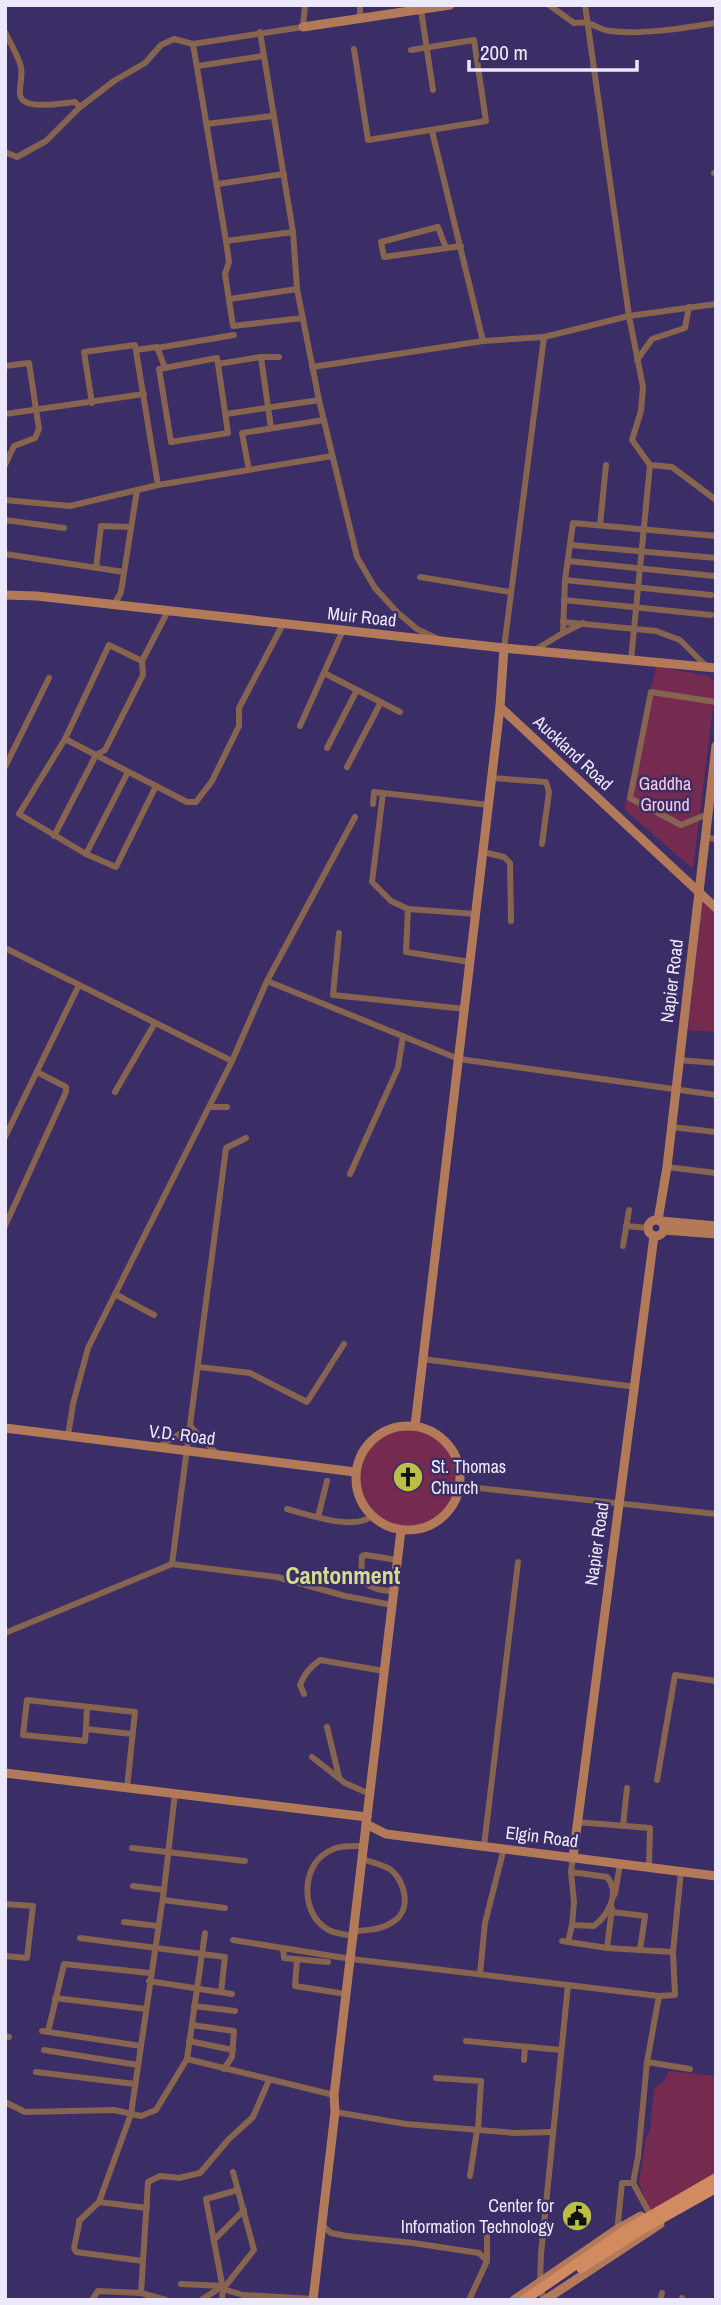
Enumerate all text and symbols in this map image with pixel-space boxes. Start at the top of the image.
scale bar [469,28,637,72]
text: 200 m [480,38,528,67]
street label: Muir Road [326,600,398,633]
street label: Auckland Road [527,709,618,796]
park label: Gaddha Ground [639,771,691,817]
street label: Napier Road [654,938,689,1024]
street label: V.D. Road [147,1418,217,1451]
place label: St. Thomas Church [431,1454,506,1500]
church icon: St. Thomas Church [391,1460,425,1494]
street label: Napier Road [578,1501,615,1587]
district label: Cantonment [286,1559,401,1591]
street label: Elgin Road [504,1820,580,1853]
place label: Center for Information Technology [401,2193,555,2239]
public building icon: Center for Information Technology [560,2199,594,2233]

